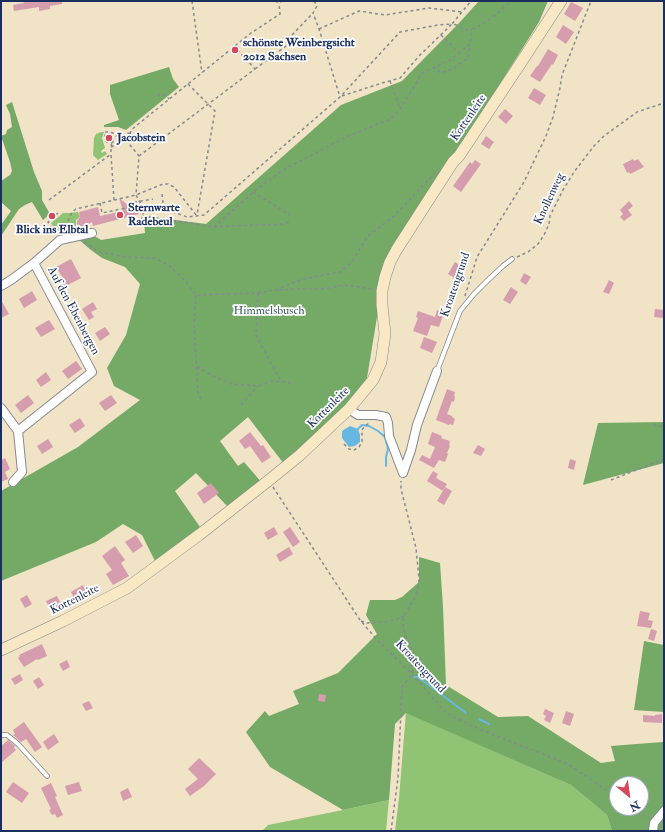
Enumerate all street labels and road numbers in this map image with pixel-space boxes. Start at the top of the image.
street label: Kottenleite [448,92,490,144]
street label: Knollenweg [532,171,568,227]
street label: Kroatengrund [438,251,474,319]
street label: Auf den Ebenbergen [44,264,102,358]
street label: Kottenleite [305,384,353,432]
street label: Kottenleite [48,582,102,618]
street label: Kroatengrund [392,637,448,697]

